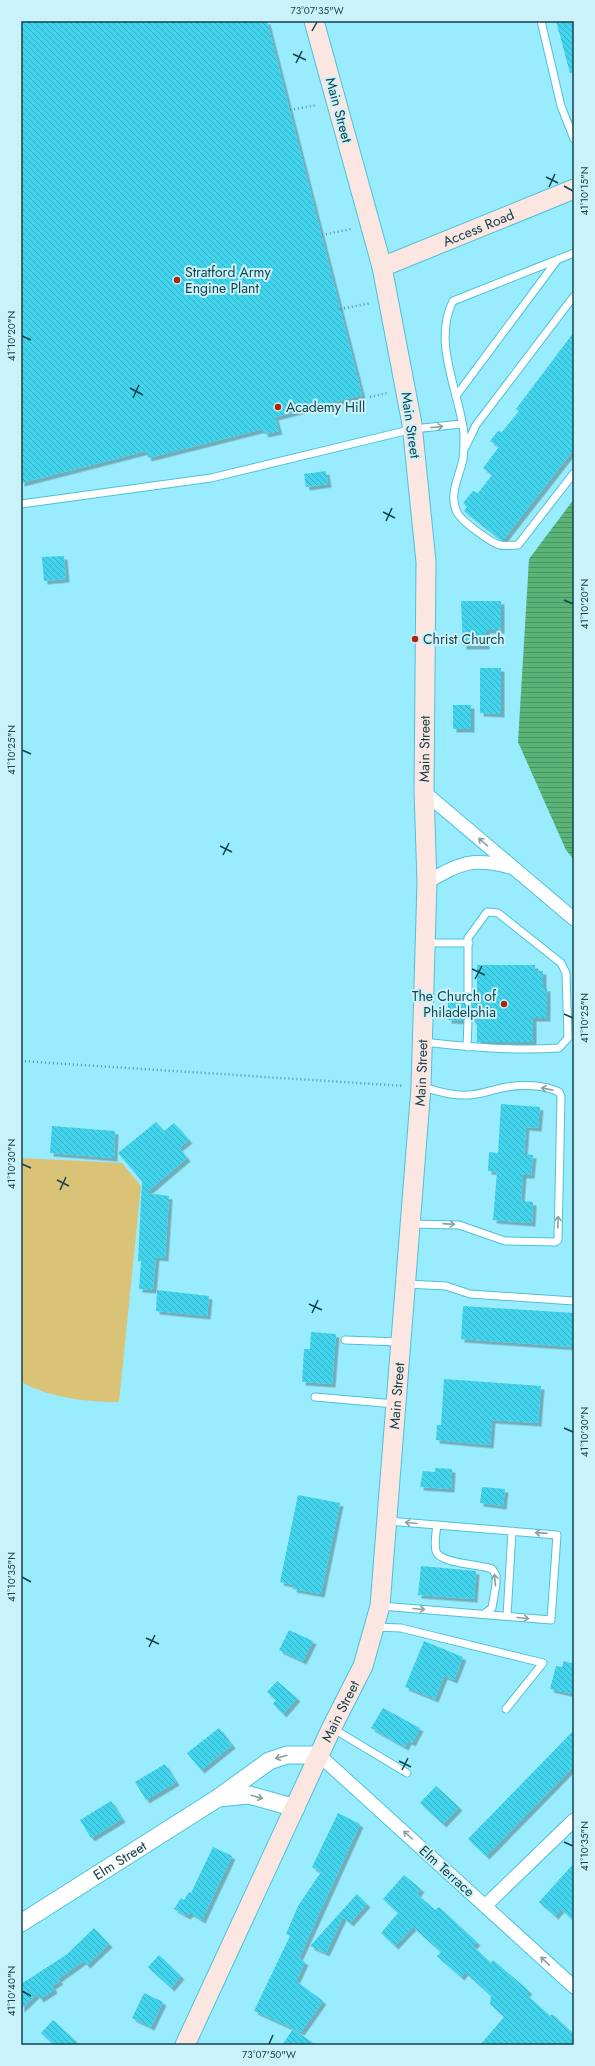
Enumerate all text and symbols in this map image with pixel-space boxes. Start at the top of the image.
text: 73°07'35"W [290,3,344,18]
street label: Main Street [321,75,357,145]
text: 41°10'15"N [577,167,592,216]
street label: Access Road [440,204,517,251]
place label: Stratford Army Engine Plant [185,262,271,298]
marker: Stratford Army Engine Plant [172,275,182,285]
text: 41°10'20"N [4,311,19,361]
street label: Main Street [396,391,426,460]
place label: Academy Hill [286,397,365,417]
marker: Academy Hill [273,402,283,412]
one-way arrow [430,423,443,431]
text: 41°10'20"N [577,579,592,629]
place label: Christ Church [423,629,505,649]
marker: Christ Church [410,634,420,644]
street label: Main Street [414,715,435,782]
text: 41°10'25"N [4,725,19,775]
one-way arrow [477,837,488,846]
place label: The Church of Philadelphia [412,986,497,1022]
text: 41°10'25"N [577,993,592,1043]
marker: The Church of Philadelphia [499,999,509,1009]
street label: Main Street [410,1038,432,1107]
one-way arrow [540,1084,553,1092]
text: 41°10'30"N [4,1139,19,1189]
one-way arrow [554,1216,562,1229]
one-way arrow [442,1220,455,1227]
street label: Main Street [384,1361,409,1430]
text: 41°10'30"N [577,1407,592,1457]
one-way arrow [405,1520,418,1527]
one-way arrow [535,1530,548,1537]
text: 41°10'35"N [4,1552,19,1602]
one-way arrow [492,1574,499,1587]
one-way arrow [412,1605,425,1612]
one-way arrow [516,1614,529,1621]
street label: Main Street [316,1676,364,1745]
one-way arrow [274,1754,287,1761]
one-way arrow [250,1794,263,1801]
text: 41°10'35"N [577,1821,592,1871]
one-way arrow [403,1831,413,1840]
street label: Elm Street [89,1836,151,1885]
street label: Elm Terrace [415,1841,479,1901]
one-way arrow [540,1956,550,1966]
text: 41°10'40"N [4,1966,19,2016]
text: 73°07'50"W [242,2047,296,2062]

